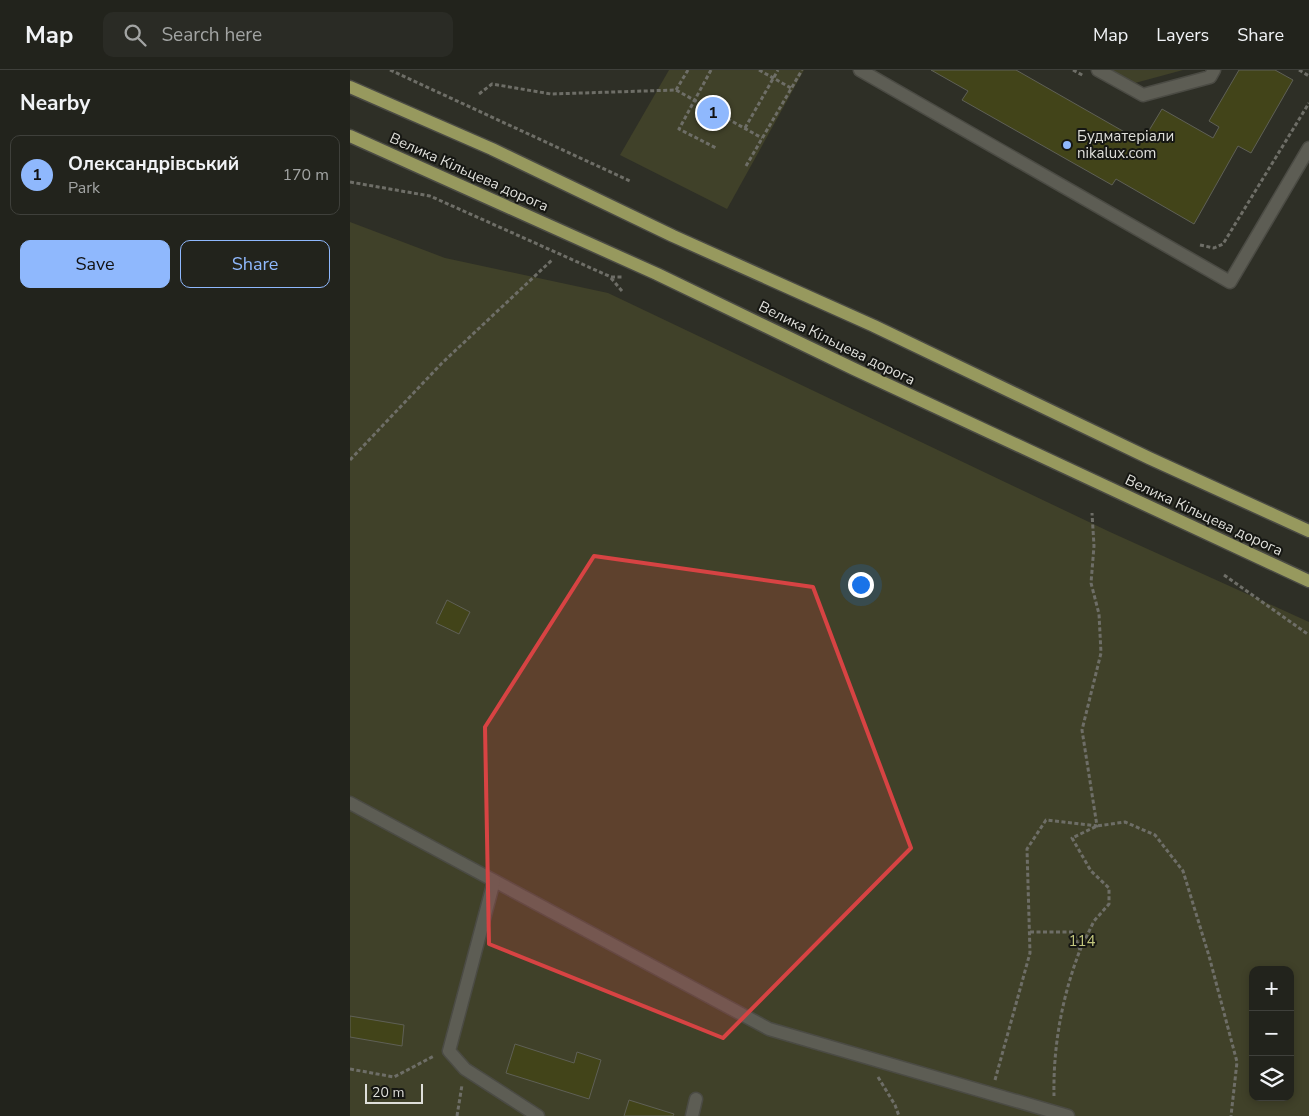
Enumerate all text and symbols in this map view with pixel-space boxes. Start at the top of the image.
search box [103,12,453,57]
text: Map [25,19,73,51]
icon: search [121,21,149,49]
text: Search here [161,22,262,48]
text: Map [1093,23,1128,47]
text: Layers [1156,23,1209,47]
text: Share [1237,23,1284,47]
text: Nearby [20,89,90,117]
pin: 1 [697,94,729,132]
place label: Будматеріали nikalux.com [1077,126,1174,163]
street label: Велика Кільцева дорога [386,128,552,216]
marker: Будматеріали nikalux.com [1061,139,1073,151]
text: Олександрівський [68,151,239,177]
text: 1 [32,164,42,186]
text: 170 m [282,164,329,186]
text: Park [68,177,100,199]
button: Save [20,240,170,288]
button: Share [180,240,330,288]
street label: Велика Кільцева дорога [755,296,919,390]
street label: Велика Кільцева дорога [1122,470,1286,560]
your location [848,572,874,598]
park label: 114 [1068,931,1096,951]
map controls [1249,966,1294,1101]
button: + [1249,966,1294,1011]
button: − [1249,1011,1294,1056]
button: layers [1249,1056,1294,1101]
scale bar [365,1081,422,1104]
text: 20 m [372,1083,404,1102]

